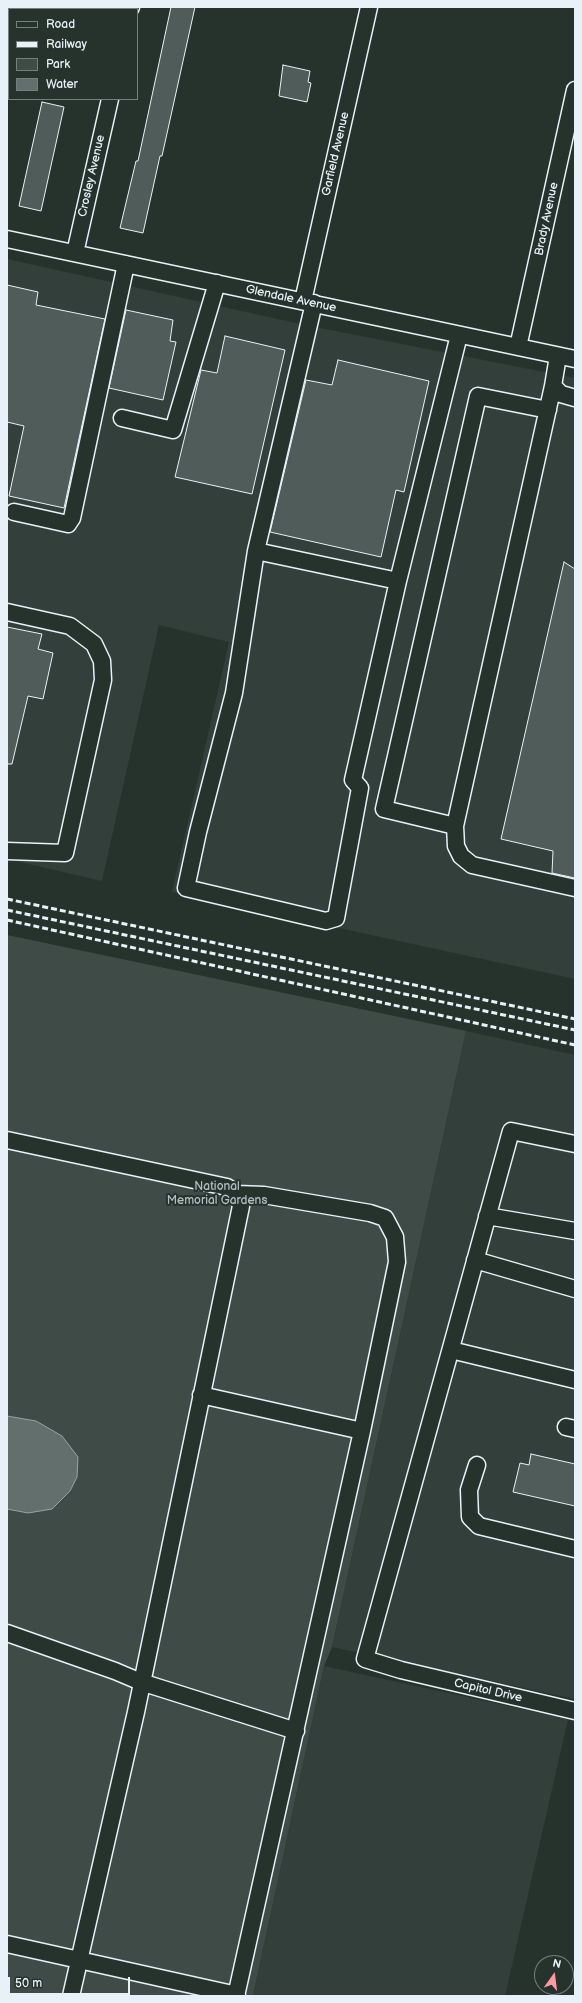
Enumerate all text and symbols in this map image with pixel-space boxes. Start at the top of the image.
legend [8,8,138,100]
text: Road [46,17,75,32]
text: Railway [46,37,87,52]
text: Park [46,57,70,72]
text: Water [46,77,78,92]
street label: Garfield Avenue [319,110,353,198]
street label: Crosley Avenue [76,134,108,218]
street label: Brady Avenue [532,181,562,257]
street label: Glendale Avenue [244,282,338,316]
park label: National Memorial Gardens [167,1180,267,1208]
street label: Capitol Drive [453,1676,523,1706]
north arrow [534,1955,574,1995]
text: N [551,1957,562,1971]
scale bar [10,1969,132,1995]
text: 50 m [15,1976,42,1991]

